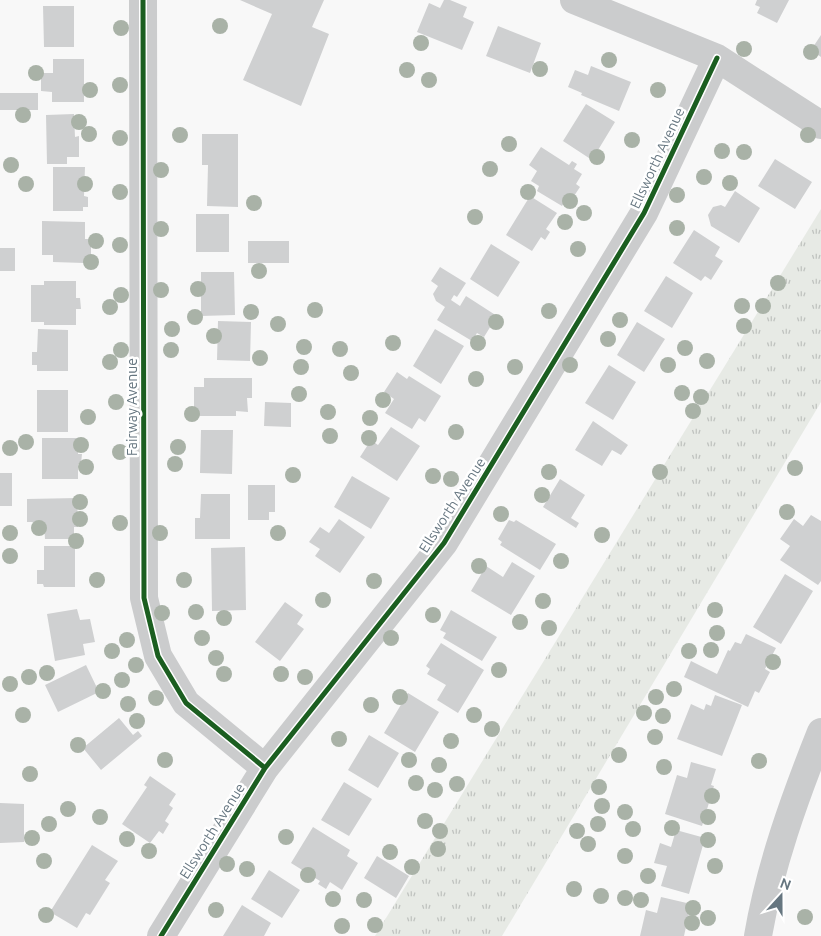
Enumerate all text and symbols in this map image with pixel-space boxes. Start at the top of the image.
street label: Ellsworth Avenue [627,105,687,211]
street label: Fairway Avenue [124,358,140,456]
street label: Ellsworth Avenue [415,455,489,555]
street label: Ellsworth Avenue [176,780,248,882]
north arrow [756,871,806,921]
text: N [778,875,793,893]

